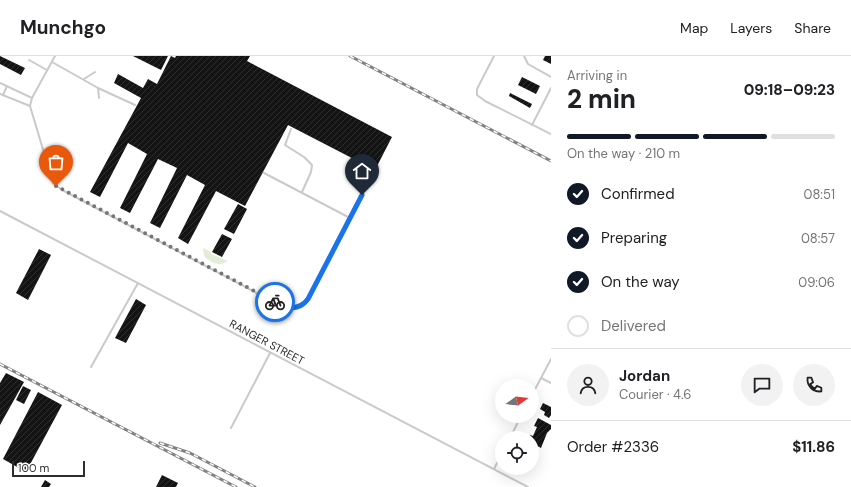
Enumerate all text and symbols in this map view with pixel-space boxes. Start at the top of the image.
text: Munchgo [20,15,106,40]
text: Map [680,19,708,37]
text: Layers [730,19,772,37]
text: Share [794,19,831,37]
text: Arriving in [567,67,627,84]
text: 09:18–09:23 [744,80,835,100]
text: 2 min [567,82,636,116]
pin [39,145,73,186]
text: On the way · 210 m [567,145,680,162]
icon: bag [45,151,67,173]
pin [345,154,379,195]
icon: home [351,160,373,182]
icon: check [567,183,589,205]
text: Confirmed [601,184,675,204]
text: 08:51 [804,186,835,203]
icon: check [567,227,589,249]
text: Preparing [601,228,667,248]
text: 08:57 [801,230,835,247]
icon: check [567,271,589,293]
text: On the way [601,272,680,292]
text: 09:06 [798,274,835,291]
courier [255,282,295,322]
icon: bike [264,291,286,313]
street label: RANGER STREET [227,316,307,368]
text: Delivered [601,316,666,336]
button: person [567,364,609,406]
button: chat [741,364,783,406]
button: phone [793,364,835,406]
text: Jordan [619,366,670,386]
north arrow [495,379,539,423]
map controls [495,379,539,475]
text: Courier · 4.6 [619,386,691,403]
button: locate [495,431,539,475]
text: Order #2336 [567,437,659,457]
text: $11.86 [792,437,835,457]
scale bar [12,459,85,478]
text: 100 m [18,461,49,475]

